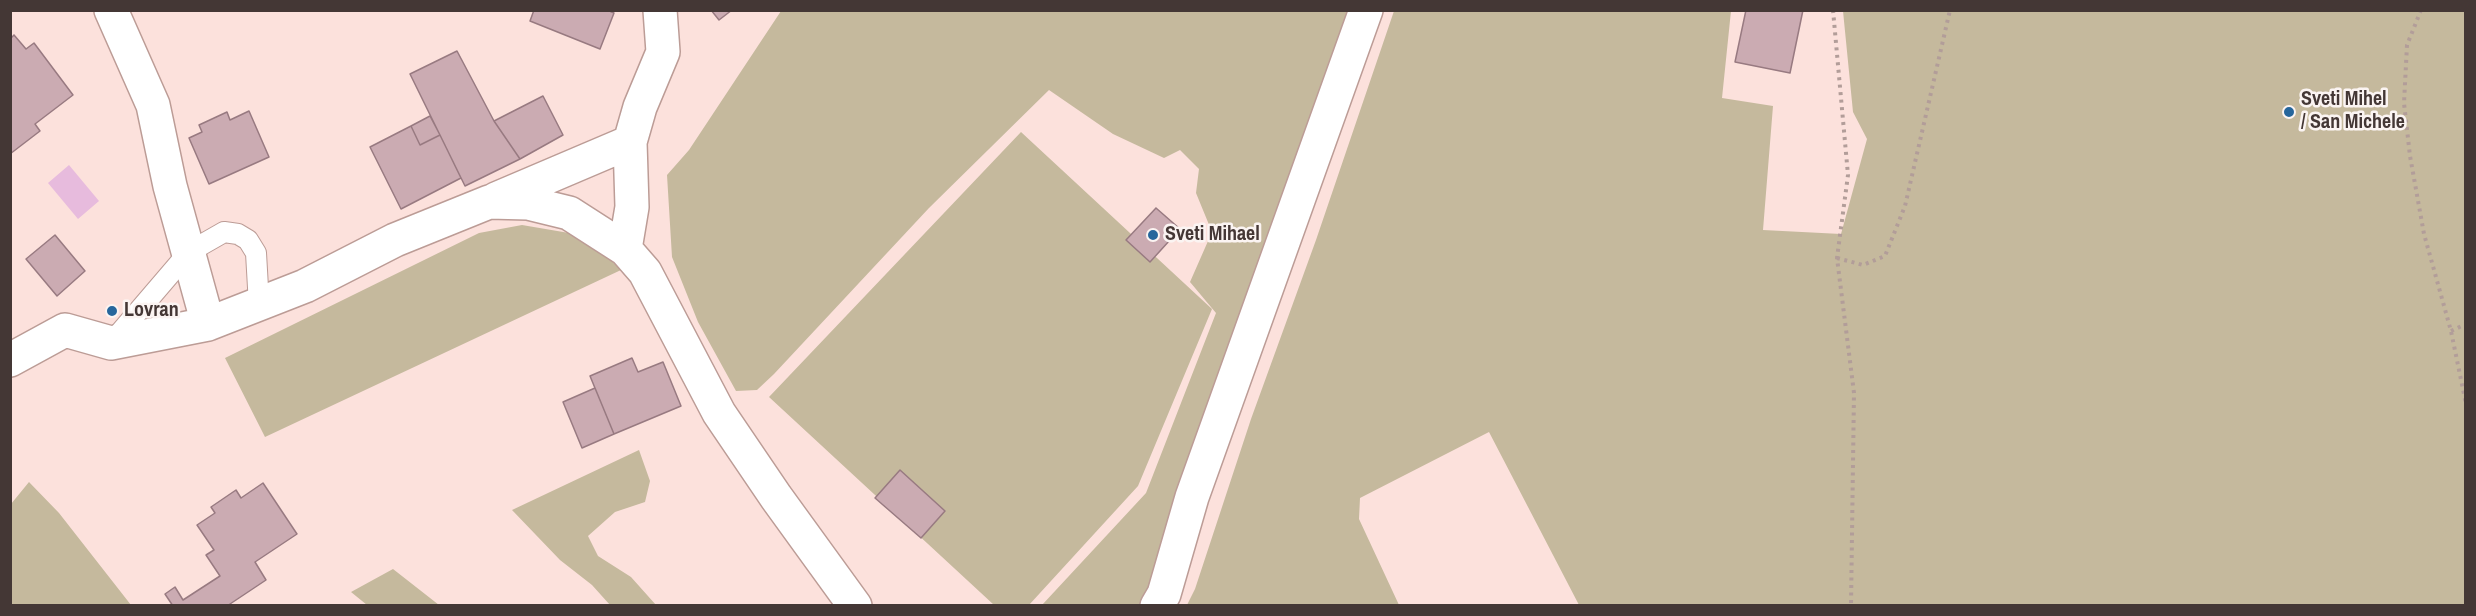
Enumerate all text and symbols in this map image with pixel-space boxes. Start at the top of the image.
place label: Sveti Mihel / San Michele [2301,88,2405,135]
marker: Sveti Mihel / San Michele [2282,105,2296,119]
place label: Sveti Mihael [1165,223,1260,247]
marker: Sveti Mihael [1146,228,1160,242]
place label: Lovran [124,299,179,323]
marker: Lovran [105,304,119,318]

